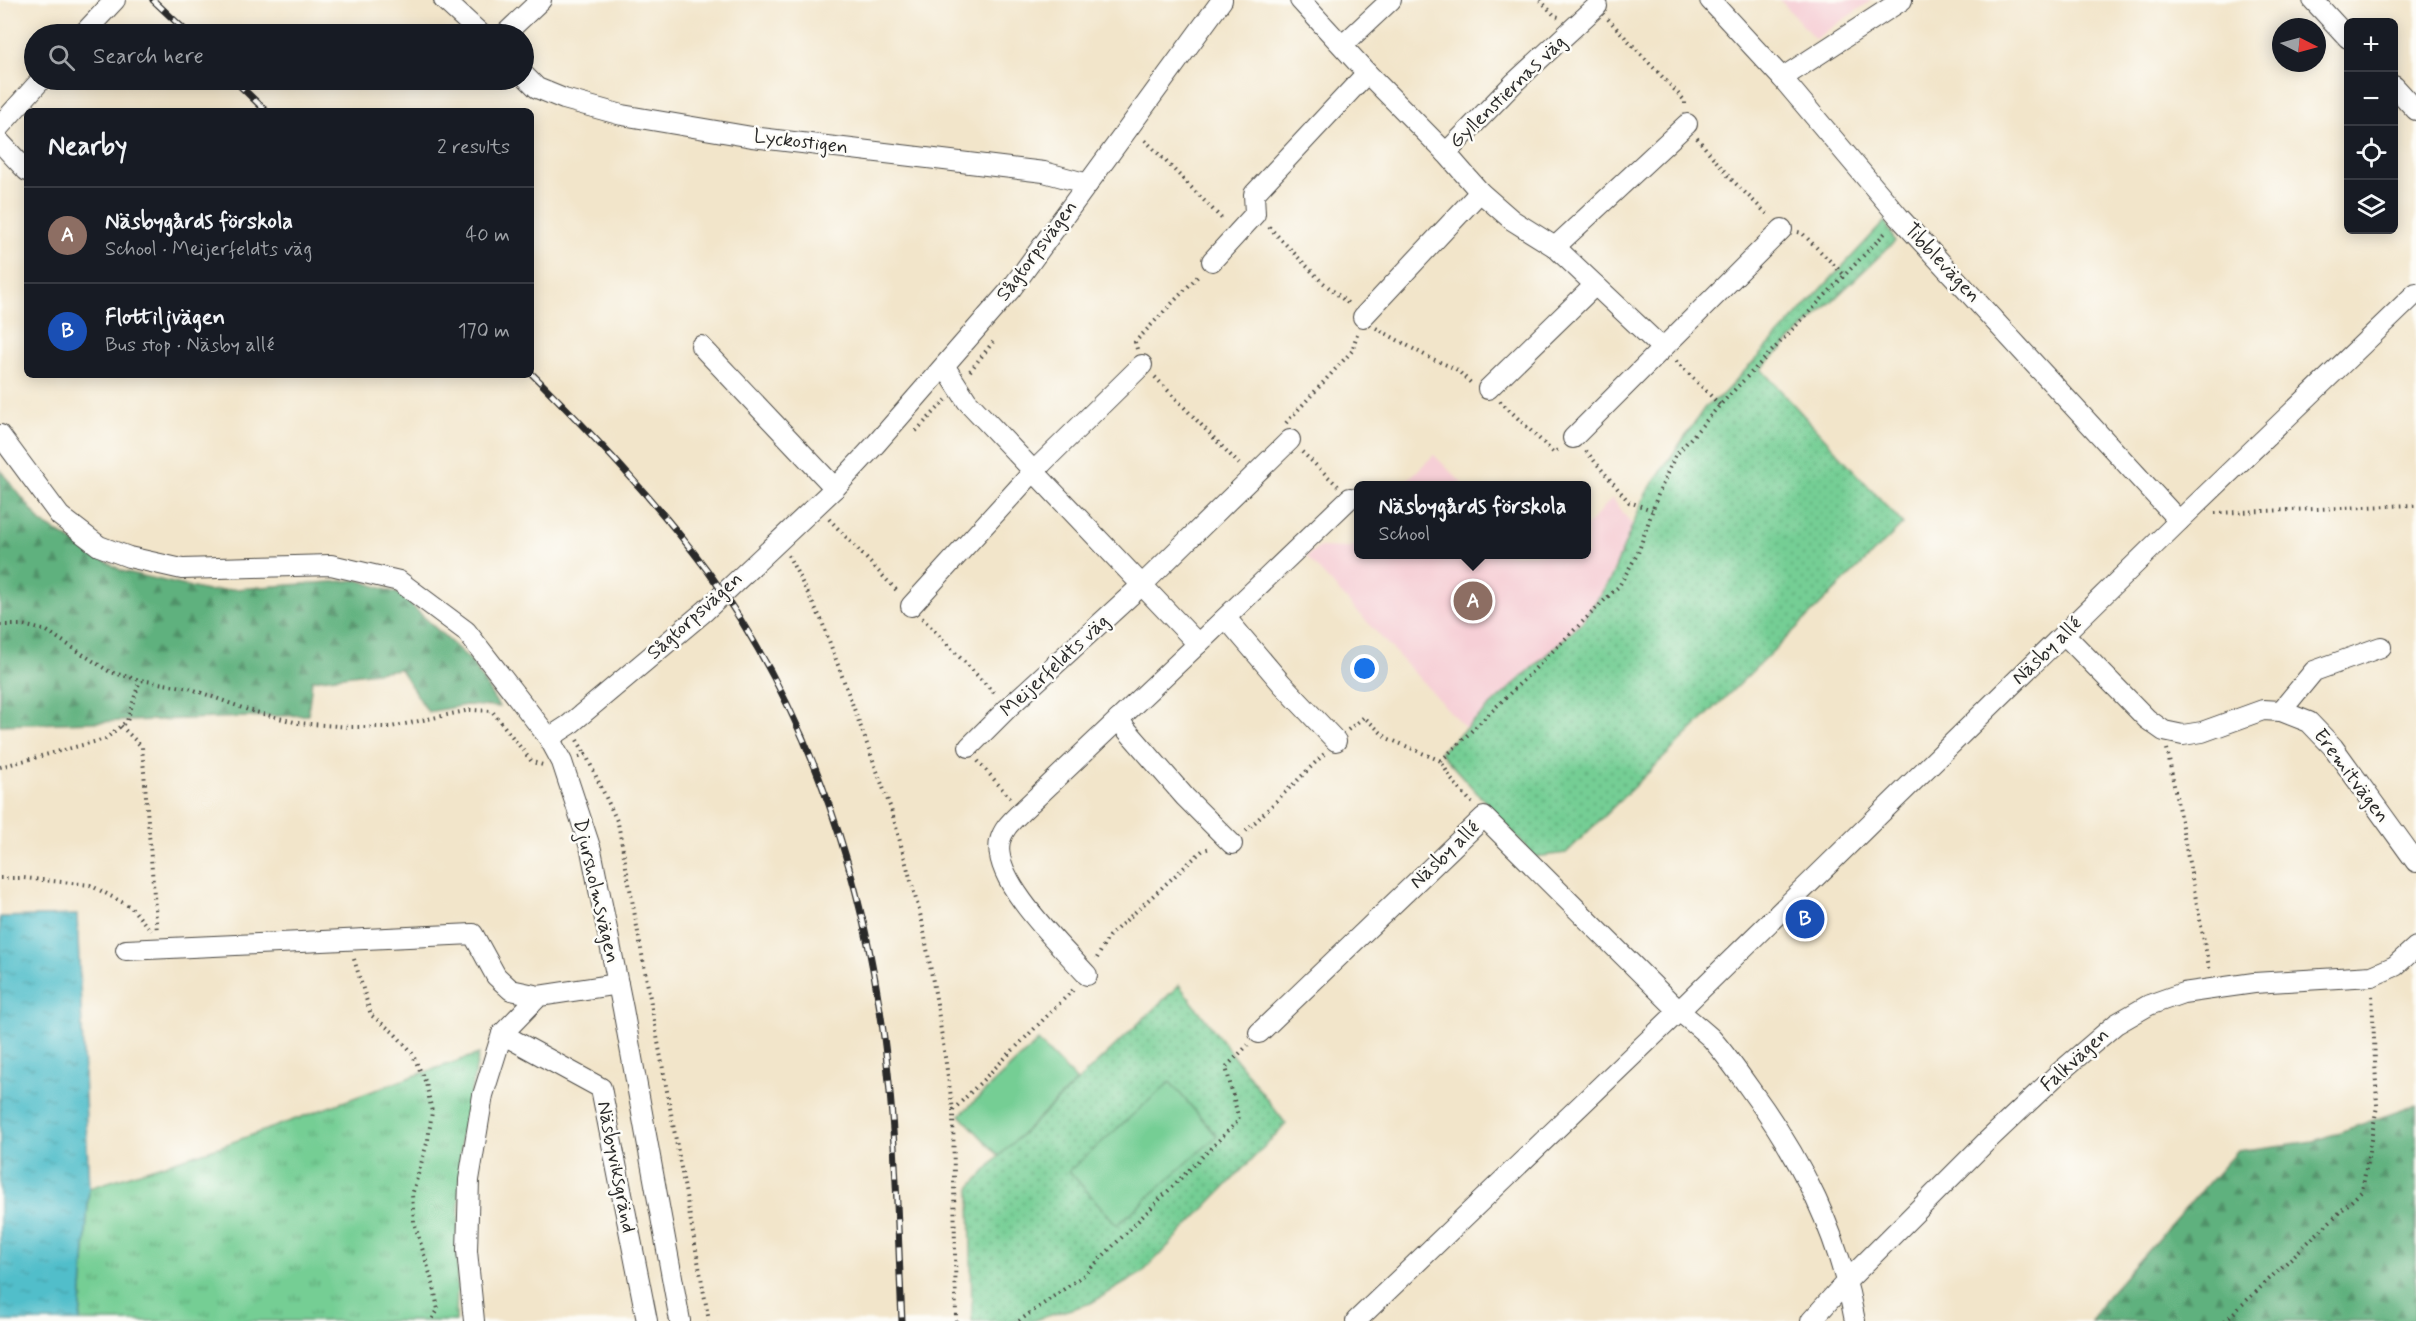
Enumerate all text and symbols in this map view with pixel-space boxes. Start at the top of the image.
north arrow [2272,18,2326,72]
map controls [2344,18,2398,234]
button: + [2344,18,2398,72]
search box [24,24,534,90]
street label: Gyllenstiernas väg [1444,29,1572,155]
icon: search [45,41,78,74]
text: Search here [93,43,204,71]
button: − [2344,72,2398,126]
street label: Lyckostigen [752,123,850,161]
button: locate [2344,126,2398,180]
text: Nearby [48,130,127,164]
text: 2 results [437,134,510,161]
button: layers [2344,180,2398,234]
street label: Sågtorpsvägen [990,195,1084,307]
text: Näsbygårds förskola [105,208,293,236]
street label: Tibblevägen [1898,217,1986,309]
text: A [61,222,74,249]
text: 40 m [466,222,510,249]
text: School · Meijerfeldts väg [105,236,312,263]
text: Flottiljvägen [105,304,225,332]
text: B [61,318,74,345]
text: 170 m [458,318,510,345]
text: Bus stop · Näsby allé [105,332,274,359]
popup [1354,481,1591,559]
text: Näsbygårds förskola [1378,493,1567,521]
text: School [1378,521,1430,548]
street label: Sågtorpsvägen [641,566,749,666]
pin: A [1454,578,1492,624]
street label: Meijerfeldts väg [995,608,1115,724]
street label: Näsby allé [2006,611,2088,691]
your location [1350,654,1379,683]
street label: Eremitvägen [2307,723,2395,829]
street label: Näsby allé [1404,815,1486,895]
street label: Djursholmsvägen [566,816,626,966]
pin: B [1786,896,1824,942]
street label: Falkvägen [2035,1022,2115,1098]
street label: Näsbyviksgränd [590,1099,642,1235]

